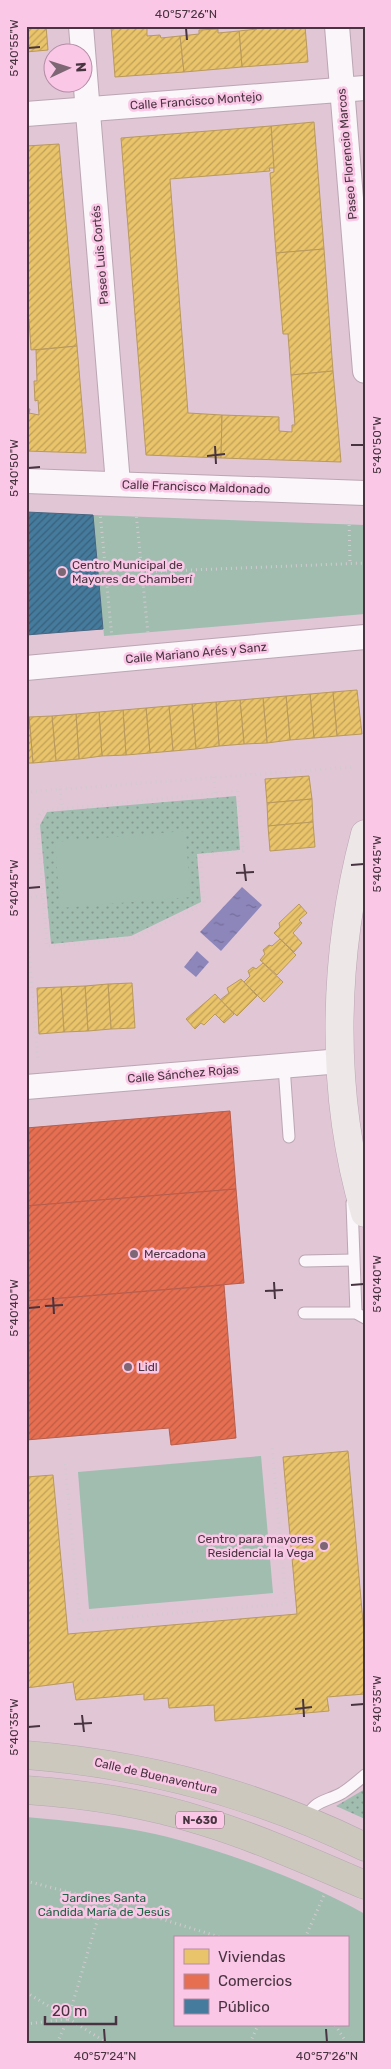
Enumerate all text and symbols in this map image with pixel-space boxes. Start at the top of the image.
text: 40°57'26"N [155,7,217,21]
text: 5°40'55"W [7,19,21,77]
north arrow [42,42,92,92]
text: N [72,62,89,73]
street label: Paseo Florencio Marcos [334,88,360,220]
street label: Calle Francisco Montejo [129,89,263,113]
street label: Paseo Luis Cortés [89,205,111,305]
text: 5°40'50"W [370,416,384,474]
text: 5°40'50"W [7,439,21,497]
street label: Calle Francisco Maldonado [122,477,271,497]
place label: Centro Municipal de Mayores de Chamberí [72,558,193,586]
marker: Centro Municipal de Mayores de Chamberí [56,566,68,578]
street label: Calle Mariano Arés y Sanz [125,640,267,666]
text: 5°40'45"W [370,835,384,893]
text: 5°40'45"W [7,859,21,917]
street label: Calle Sánchez Rojas [127,1062,239,1086]
place label: Mercadona [144,1247,206,1261]
marker: Mercadona [128,1248,140,1260]
text: 5°40'40"W [370,1255,384,1313]
text: 5°40'40"W [7,1279,21,1337]
place label: Lidl [138,1360,158,1374]
marker: Lidl [122,1361,134,1373]
place label: Centro para mayores Residencial la Vega [198,1532,314,1560]
marker: Centro para mayores Residencial la Vega [318,1540,330,1552]
text: 5°40'35"W [370,1675,384,1733]
text: 5°40'35"W [7,1698,21,1756]
street label: Calle de Buenaventura [93,1755,219,1797]
road number: N-630 [176,1812,224,1828]
park label: Jardines Santa Cándida María de Jesús [38,1891,170,1919]
legend [174,1936,348,2026]
text: Viviendas [218,1948,286,1966]
text: Comercios [218,1972,292,1990]
scale bar [45,1994,116,2026]
text: Público [218,1998,270,2016]
text: 20 m [52,2002,87,2020]
text: 40°57'24"N [74,2049,136,2063]
text: 40°57'26"N [296,2049,358,2063]

